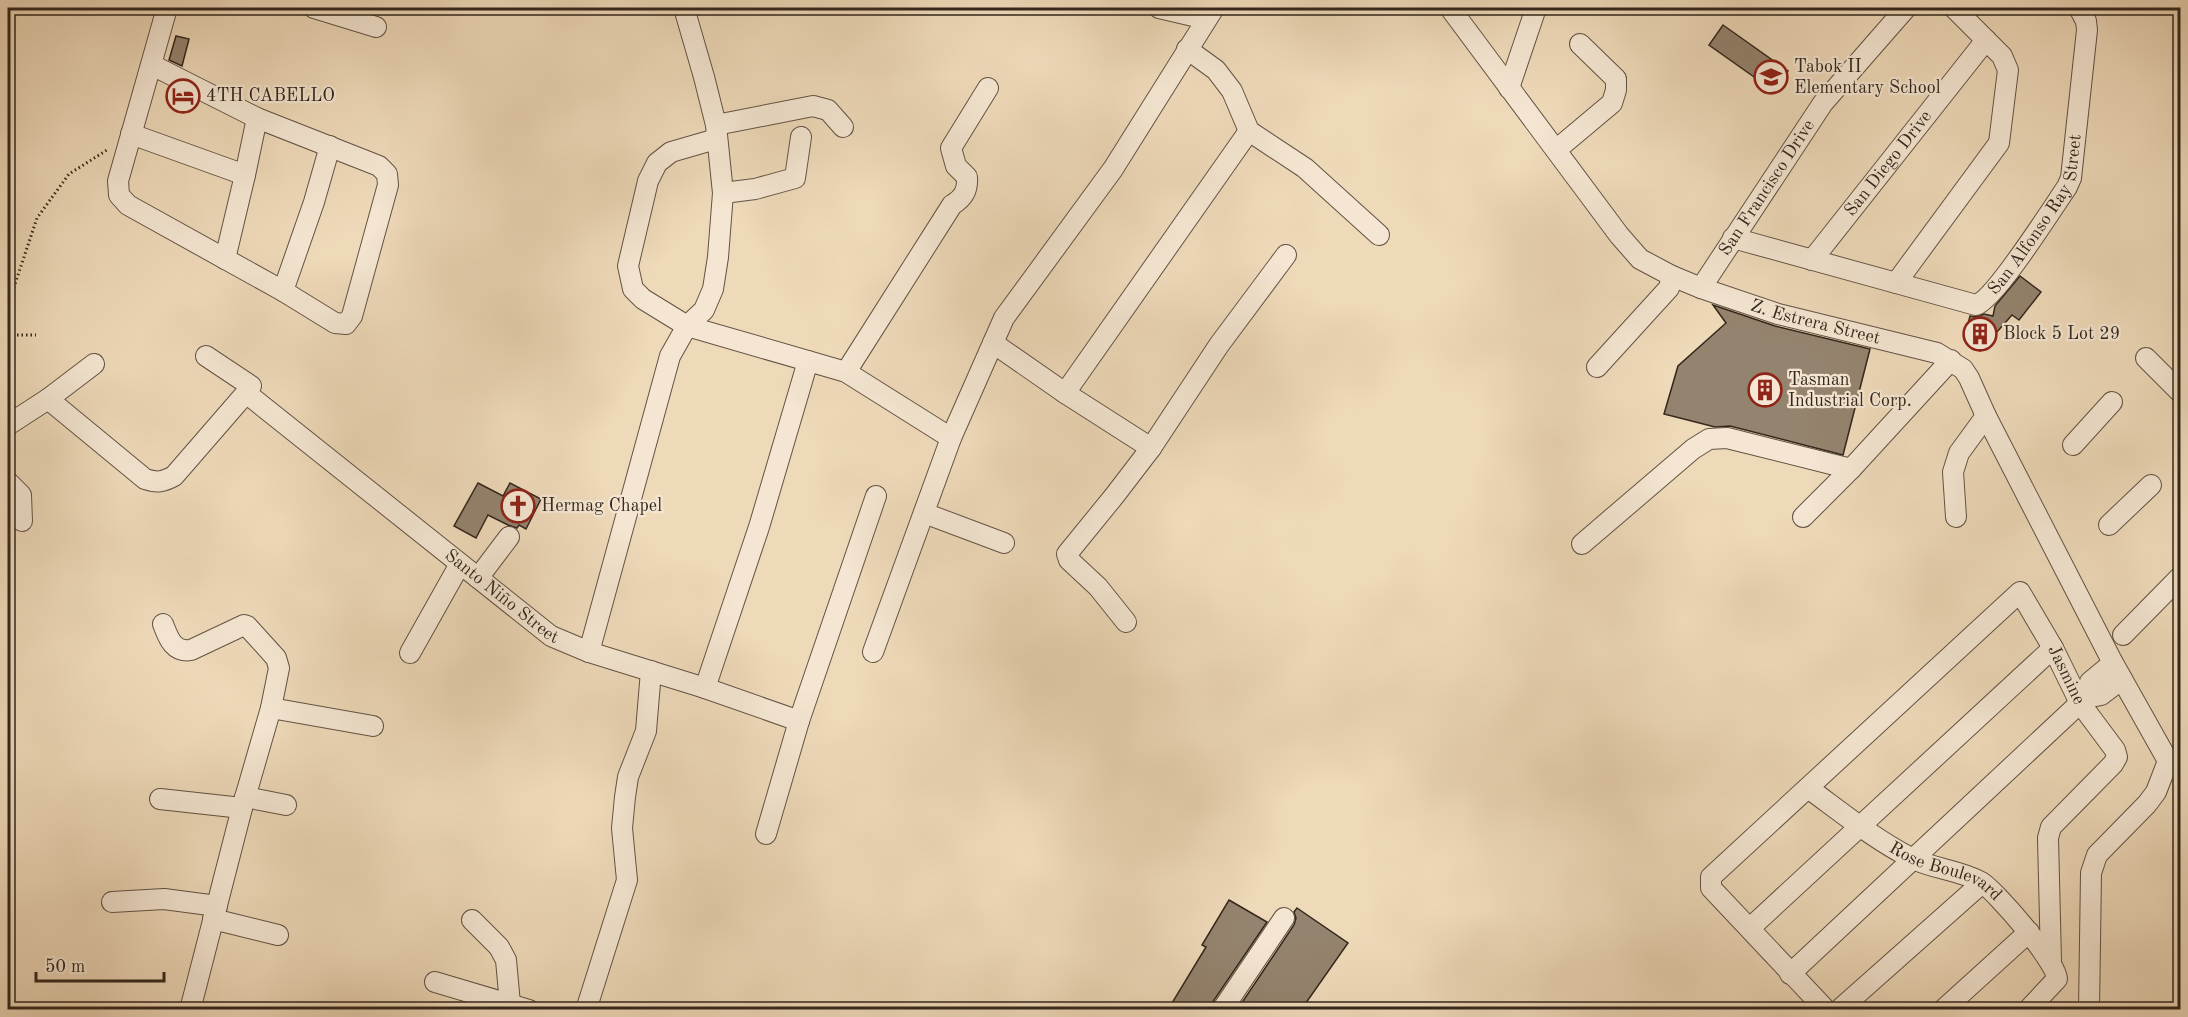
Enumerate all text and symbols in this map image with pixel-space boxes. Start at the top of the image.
place label: Tabok II Elementary School [1794,58,1941,97]
school or university icon: Tabok II Elementary School [1753,59,1789,95]
hotel icon: 4TH CABELLO [165,78,201,114]
place label: 4TH CABELLO [206,87,335,105]
street label: San Diego Drive [1841,107,1935,220]
street label: San Francisco Drive [1716,117,1818,259]
street label: San Alfonso Ray Street [1985,133,2085,298]
street label: Z. Estrera Street [1748,296,1882,348]
building icon: Block 5 Lot 29 [1962,316,1998,352]
place label: Block 5 Lot 29 [2003,325,2120,343]
place label: Tasman Industrial Corp. [1788,371,1912,410]
building icon: Tasman Industrial Corp. [1747,372,1783,408]
church icon: Hermag Chapel [500,488,536,524]
place label: Hermag Chapel [541,497,662,515]
street label: Santo Niño Street [441,546,561,647]
street label: Jasmine [2044,642,2088,707]
street label: Rose Boulevard [1886,839,2005,904]
scale bar [36,945,164,983]
text: 50 m [45,958,85,976]

